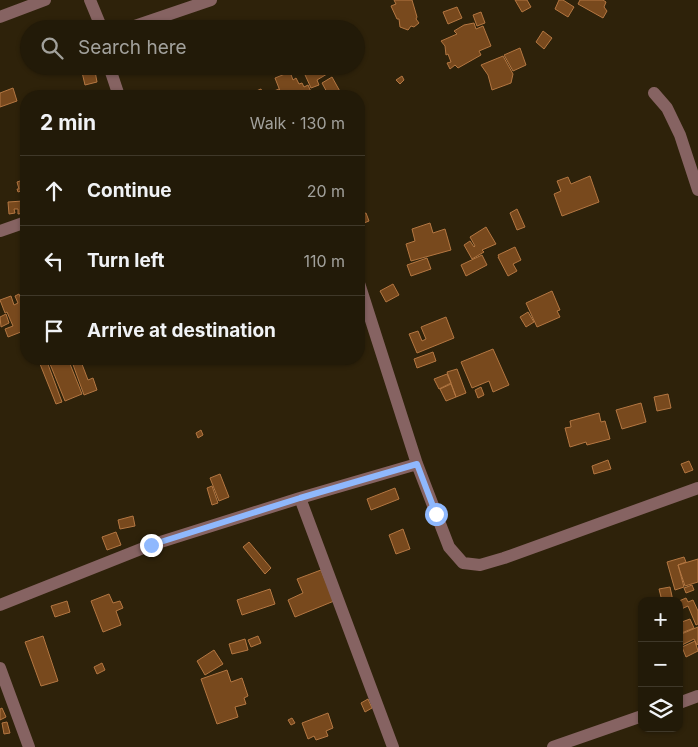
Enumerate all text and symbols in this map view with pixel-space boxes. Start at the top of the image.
search box [20,20,365,75]
icon: search [38,34,66,62]
text: Search here [78,36,187,59]
text: 2 min [40,110,96,135]
text: Walk · 130 m [250,113,345,133]
icon: ahead [40,177,68,205]
text: Continue [87,179,172,202]
text: 20 m [307,181,345,201]
icon: left [40,247,68,275]
text: Turn left [87,249,165,272]
text: 110 m [303,251,345,271]
icon: arrive [40,317,68,345]
text: Arrive at destination [87,319,276,342]
route start [425,503,448,526]
route end [140,534,163,557]
map controls [638,597,683,732]
button: + [638,597,683,642]
button: − [638,642,683,687]
button: layers [638,687,683,732]

